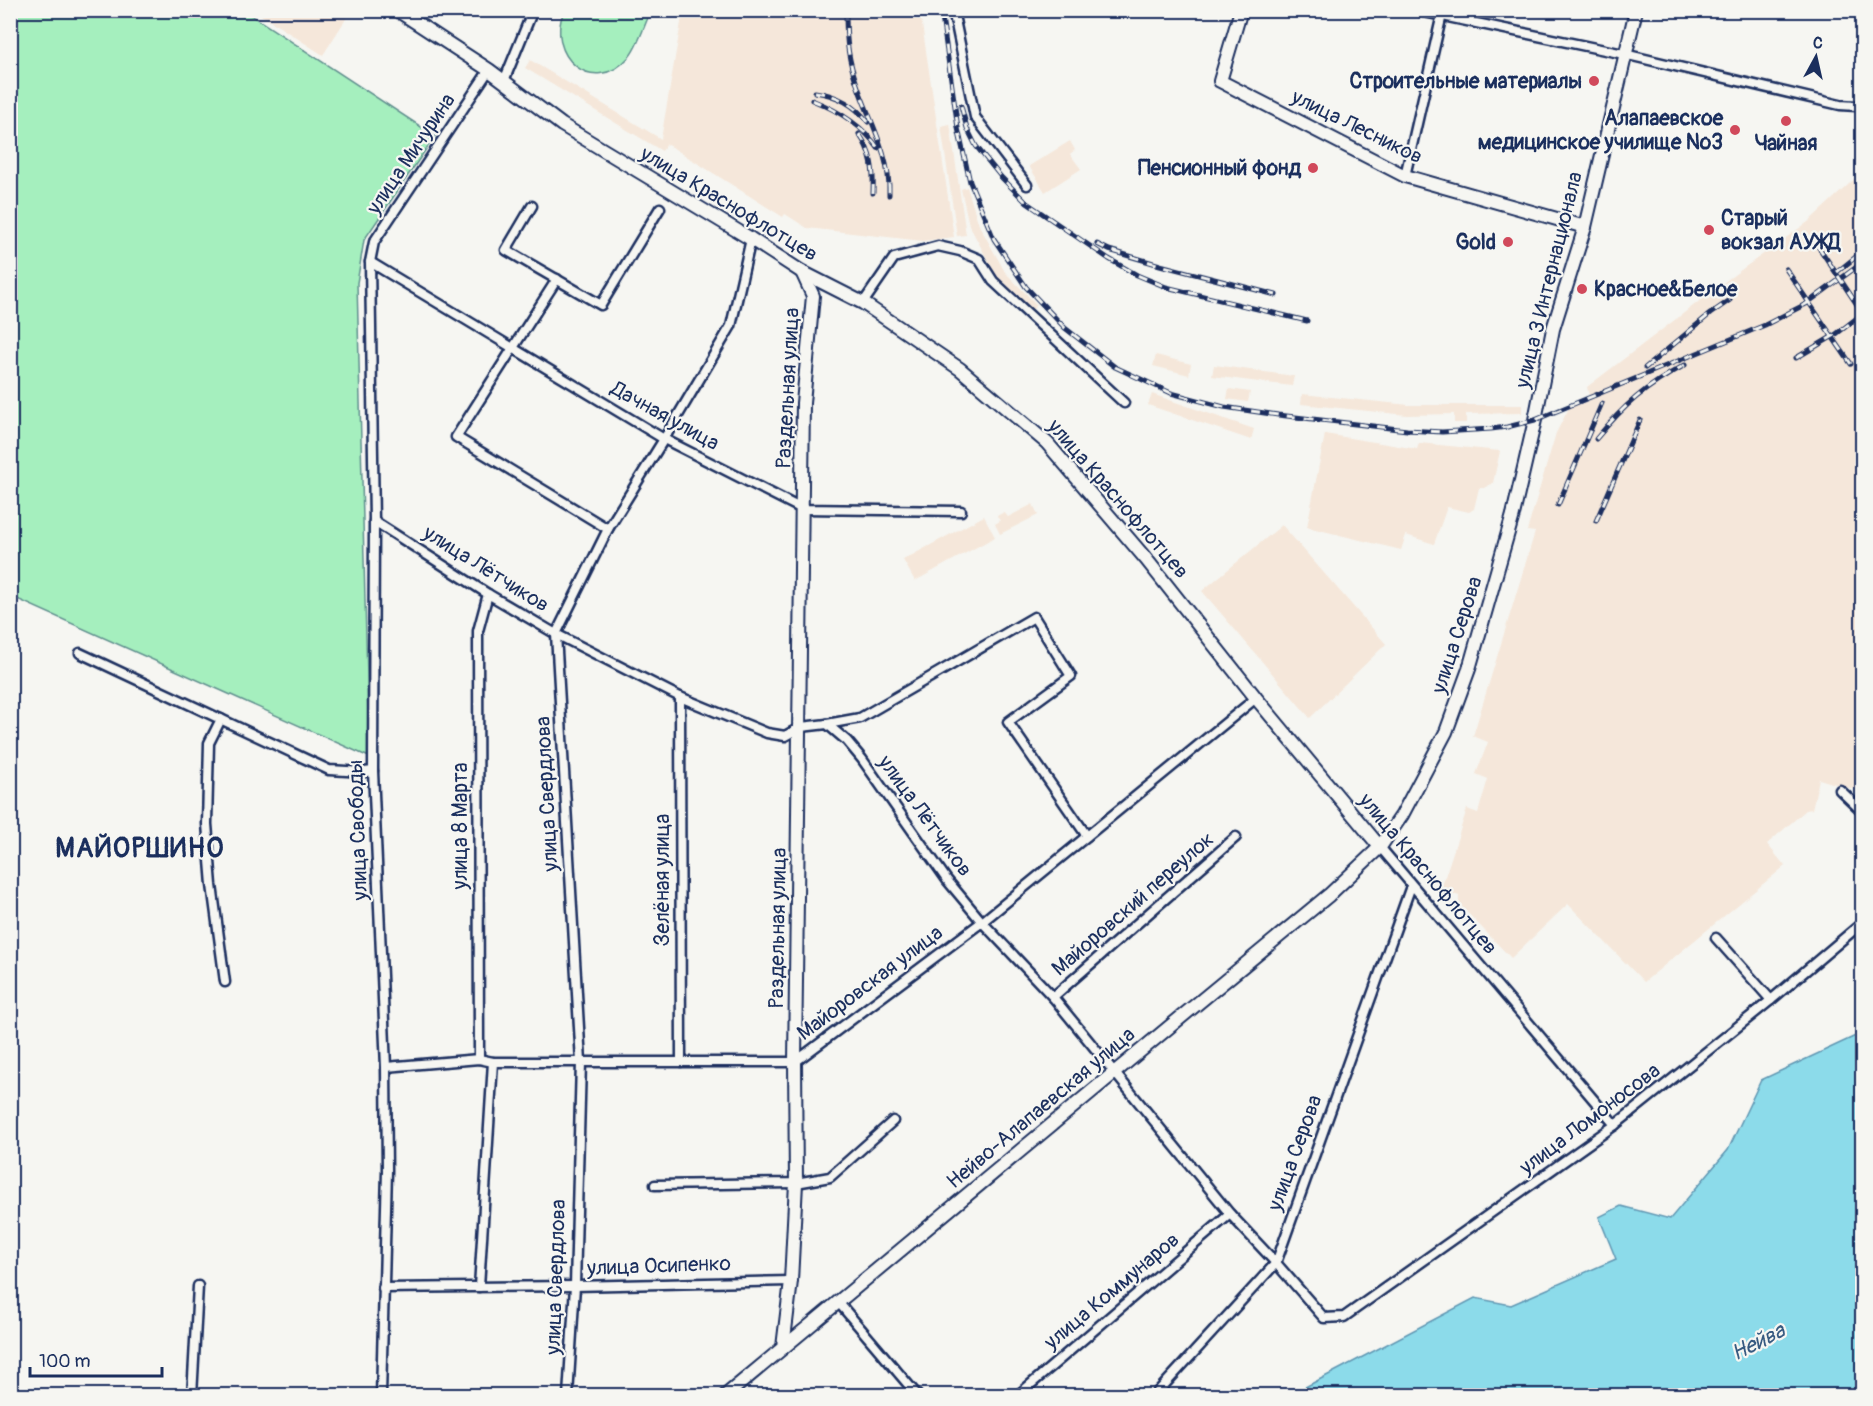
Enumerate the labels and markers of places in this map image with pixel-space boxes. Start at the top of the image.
place label: Строительные материалы [1349,68,1582,95]
marker: Строительные материалы [1587,74,1601,88]
place label: Алапаевское медицинское училище №3 [1478,105,1724,156]
marker: Чайная [1779,114,1793,128]
marker: Алапаевское медицинское училище №3 [1728,123,1742,137]
place label: Чайная [1755,130,1817,157]
place label: Пенсионный фонд [1138,155,1301,182]
marker: Пенсионный фонд [1306,161,1320,175]
place label: Старый вокзал АУЖД [1721,205,1842,256]
marker: Старый вокзал АУЖД [1702,223,1716,237]
place label: Gold [1456,229,1496,256]
marker: Gold [1501,235,1515,249]
place label: Красное&Белое [1594,276,1738,303]
marker: Красное&Белое [1575,282,1589,296]

